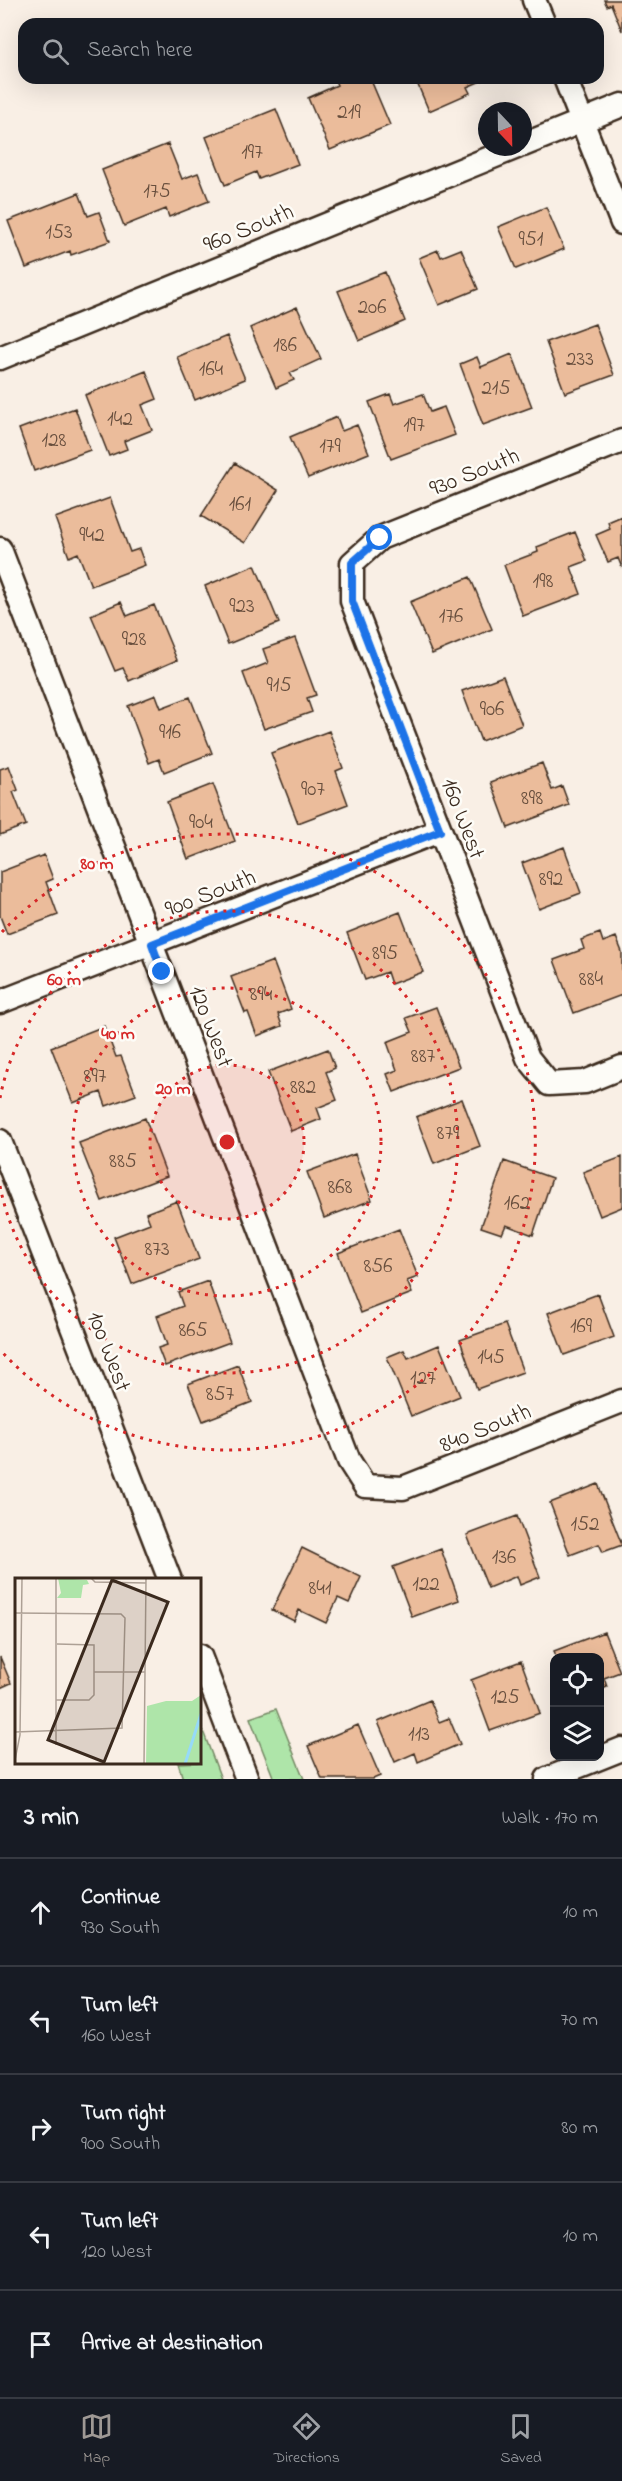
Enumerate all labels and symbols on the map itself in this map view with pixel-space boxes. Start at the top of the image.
house number: 219 [337,98,361,128]
north arrow [478,102,532,156]
house number: 197 [241,138,263,168]
house number: 175 [143,177,171,207]
street label: 960 South [198,195,300,263]
house number: 153 [45,218,73,248]
house number: 951 [518,225,544,255]
house number: 206 [358,293,386,323]
house number: 186 [273,331,297,361]
house number: 233 [566,345,594,375]
house number: 164 [199,355,224,385]
house number: 215 [481,374,511,404]
house number: 142 [107,405,133,435]
house number: 197 [403,411,425,441]
house number: 128 [42,426,67,456]
house number: 179 [319,432,342,462]
street label: 930 South [425,439,525,507]
house number: 161 [229,490,252,520]
house number: 942 [79,521,105,551]
route start [366,524,392,550]
house number: 198 [533,567,554,597]
house number: 923 [229,592,255,622]
house number: 176 [439,602,463,632]
house number: 928 [122,625,146,655]
house number: 915 [266,671,292,701]
house number: 906 [480,695,504,725]
house number: 916 [159,718,181,748]
street label: 160 West [430,773,493,864]
house number: 907 [301,775,325,805]
house number: 898 [521,784,543,814]
house number: 904 [189,808,213,838]
text: 80 m [80,852,114,878]
street label: 900 South [160,861,261,928]
house number: 892 [539,865,563,895]
house number: 895 [372,939,398,969]
route end [148,958,174,984]
house number: 884 [579,965,604,995]
text: 60 m [47,968,81,994]
house number: 894 [250,980,273,1010]
street label: 120 West [178,981,241,1073]
text: 40 m [101,1022,135,1048]
house number: 887 [411,1042,436,1072]
house number: 897 [84,1062,107,1092]
house number: 882 [290,1073,316,1103]
text: 20 m [154,1077,191,1103]
house number: 879 [437,1119,460,1149]
centre of rings [217,1132,237,1152]
house number: 885 [109,1147,137,1177]
house number: 868 [328,1173,353,1203]
house number: 162 [504,1189,530,1219]
house number: 873 [144,1235,170,1265]
house number: 856 [363,1252,393,1282]
street label: 100 West [76,1306,139,1397]
house number: 169 [570,1312,593,1342]
house number: 865 [178,1316,208,1346]
house number: 145 [477,1343,505,1373]
house number: 127 [410,1364,436,1394]
house number: 857 [206,1380,235,1410]
street label: 840 South [435,1395,537,1464]
house number: 152 [570,1510,600,1540]
house number: 136 [492,1543,516,1573]
house number: 122 [412,1570,440,1600]
house number: 841 [308,1574,332,1604]
inset map [15,1578,201,1764]
house number: 125 [490,1683,520,1713]
house number: 113 [408,1720,430,1750]

